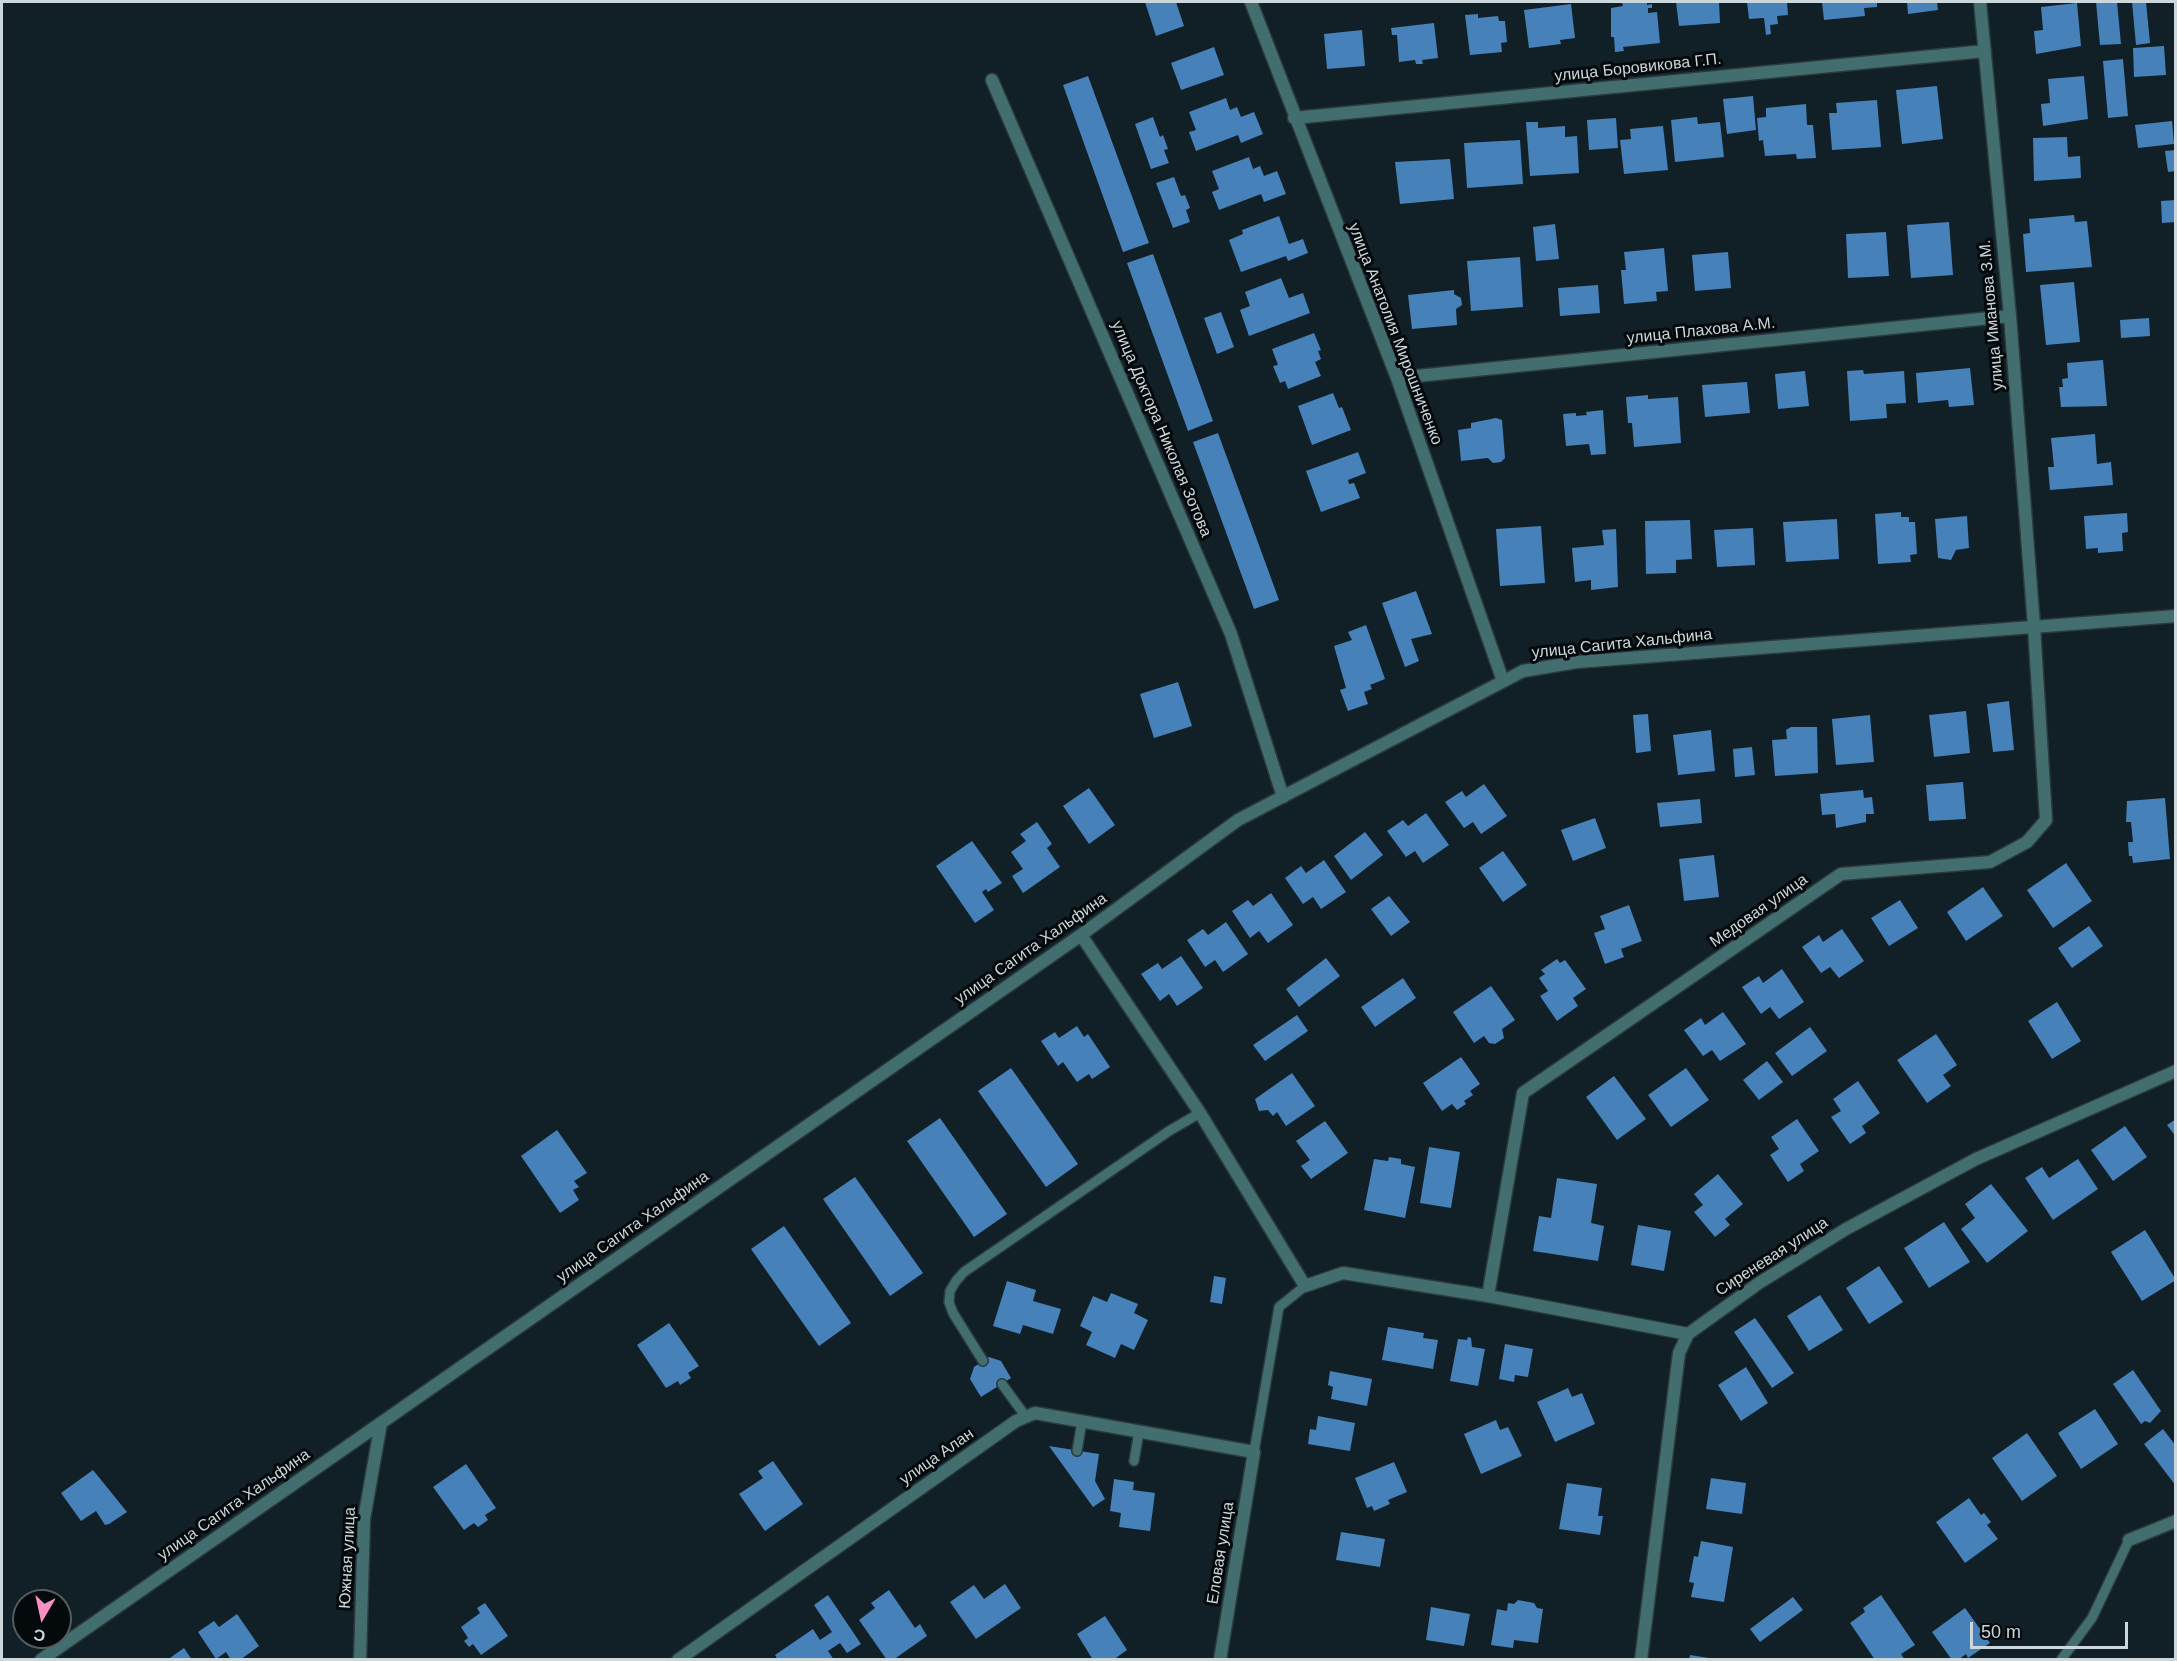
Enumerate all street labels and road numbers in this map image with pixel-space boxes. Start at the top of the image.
street label: улица Боровикова Г.П. [1554,50,1722,86]
street label: улица Анатолия Мирошниченко [1344,220,1446,448]
street label: улица Иманова З.М. [1976,239,2008,391]
street label: улица Плахова А.М. [1626,314,1776,348]
street label: улица Доктора Николая Зотова [1107,318,1215,540]
street label: улица Сагита Хальфина [1531,625,1713,663]
street label: Медовая улица [1707,870,1811,952]
street label: улица Сагита Хальфина [951,889,1111,1009]
street label: улица Сагита Хальфина [553,1167,713,1287]
street label: Сиреневая улица [1712,1213,1832,1301]
street label: улица Алан [896,1424,978,1490]
street label: улица Сагита Хальфина [154,1445,314,1565]
street label: Еловая улица [1203,1500,1239,1606]
street label: Южная улица [336,1507,360,1609]

